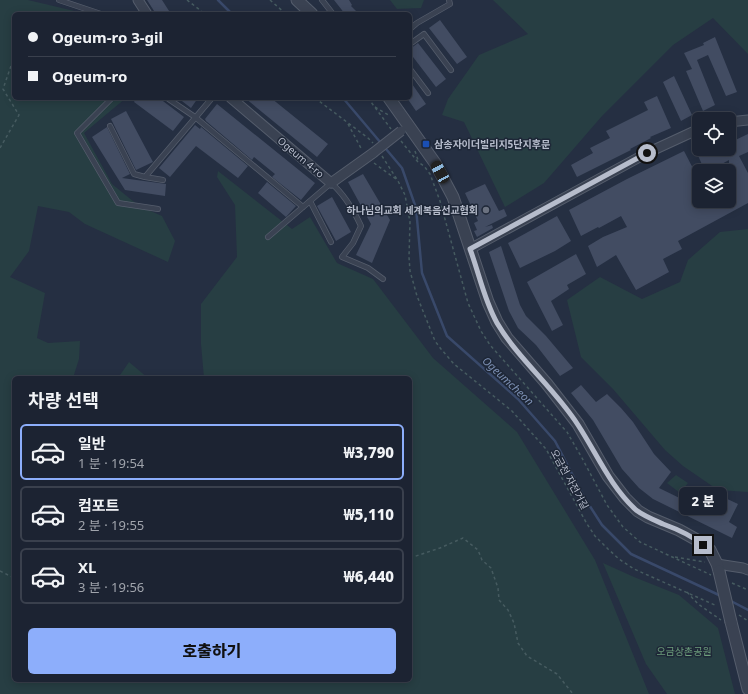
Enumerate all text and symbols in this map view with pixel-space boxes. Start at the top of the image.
text: Ogeum-ro 3-gil [52,27,163,47]
text: Ogeum-ro [52,66,127,86]
map controls [692,112,736,208]
button: locate [692,112,736,156]
street label: Ogeum 4-ro [275,133,327,181]
place label: 삼송자이더빌리지5단지후문 [434,137,550,151]
marker: 삼송자이더빌리지5단지후문 [421,139,431,149]
route start [638,144,656,162]
car [429,159,451,185]
button: layers [692,164,736,208]
place label: 하나님의교회 세계복음선교협회 [347,203,478,217]
marker: 하나님의교회 세계복음선교협회 [481,205,491,215]
water label: Ogeumcheon [479,353,537,408]
text: 차량 선택 [28,388,99,412]
text: 일반 [78,433,106,453]
icon: car [30,434,66,470]
text: ₩3,790 [344,442,394,462]
street label: 오금천 자전거길 [548,446,592,512]
text: 1 분 · 19:54 [78,454,144,472]
callout: 2 분 [679,487,727,515]
text: 2 분 [692,492,714,510]
text: 컴포트 [78,495,119,515]
icon: car [30,496,66,532]
text: ₩5,110 [344,504,394,524]
text: 2 분 · 19:55 [78,516,144,534]
route end [694,536,712,554]
text: XL [78,557,96,577]
icon: car [30,558,66,594]
text: ₩6,440 [344,566,394,586]
text: 3 분 · 19:56 [78,578,144,596]
button: 호출하기 [28,628,396,674]
park label: 오금상촌공원 [656,644,712,658]

